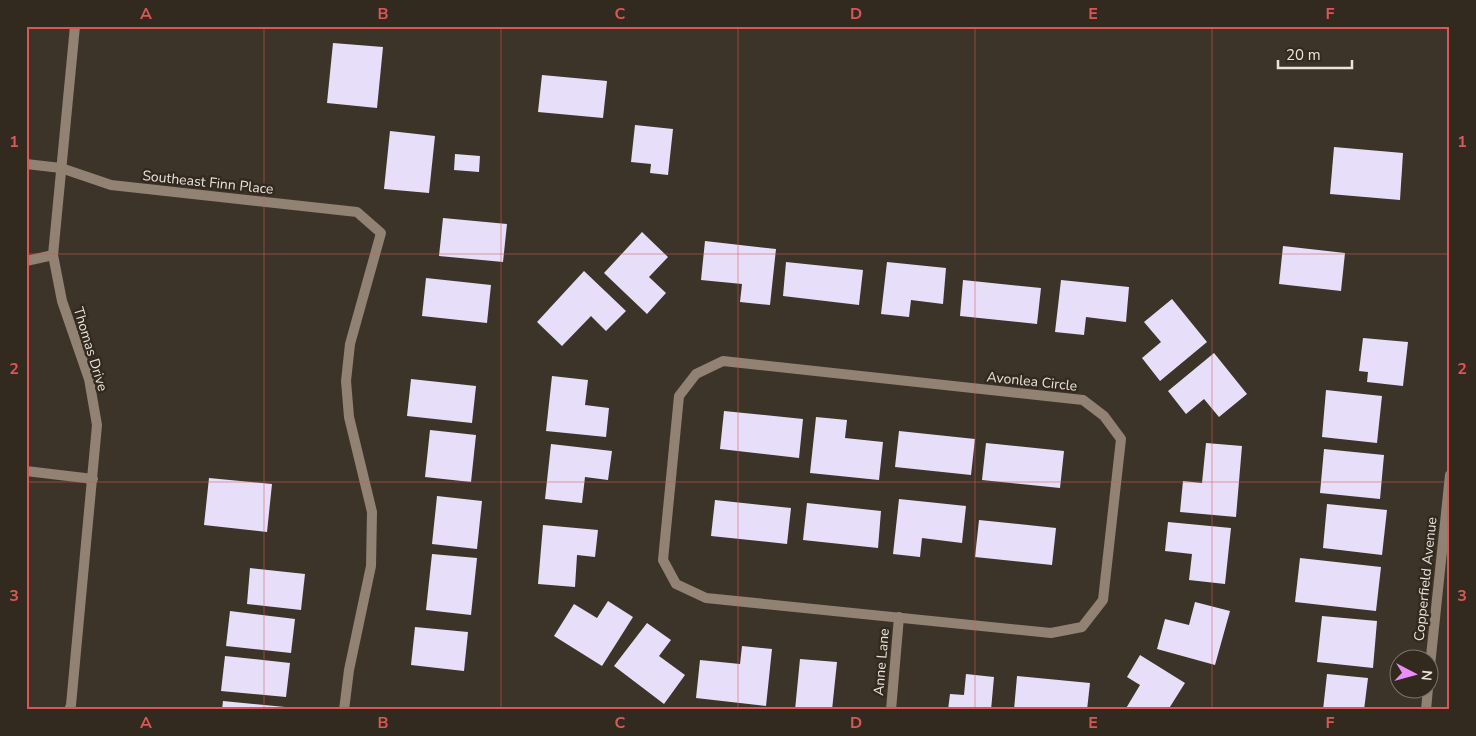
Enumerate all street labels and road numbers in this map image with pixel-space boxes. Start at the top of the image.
street label: Southeast Finn Place [141,166,274,199]
street label: Thomas Drive [69,305,112,394]
street label: Avonlea Circle [986,367,1078,396]
street label: Copperfield Avenue [1410,516,1441,642]
street label: Anne Lane [869,628,894,697]

